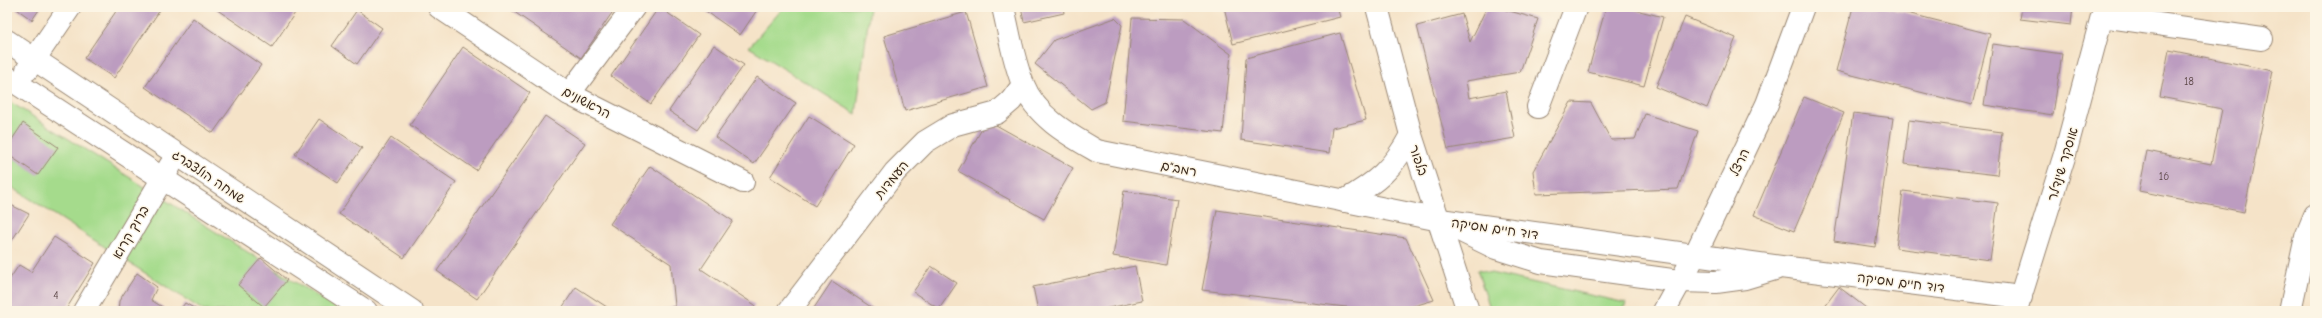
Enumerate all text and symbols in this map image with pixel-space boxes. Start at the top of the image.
house number: 18 [2184,75,2194,88]
street label: הראשונים [560,84,613,121]
street label: אוסקר שינדלר [2044,125,2081,203]
street label: בלפור [1406,143,1431,178]
street label: הרצל [1726,146,1752,178]
street label: שמחה הולצברג [170,147,248,206]
street label: העמדות [871,157,911,202]
street label: רמב"ם [1160,158,1198,179]
house number: 16 [2159,170,2169,183]
street label: ברוך קרוא [109,203,153,262]
street label: דוד חיים מסיקה [1450,215,1540,243]
street label: דוד חיים מסיקה [1856,270,1946,296]
house number: 4 [53,289,59,302]

